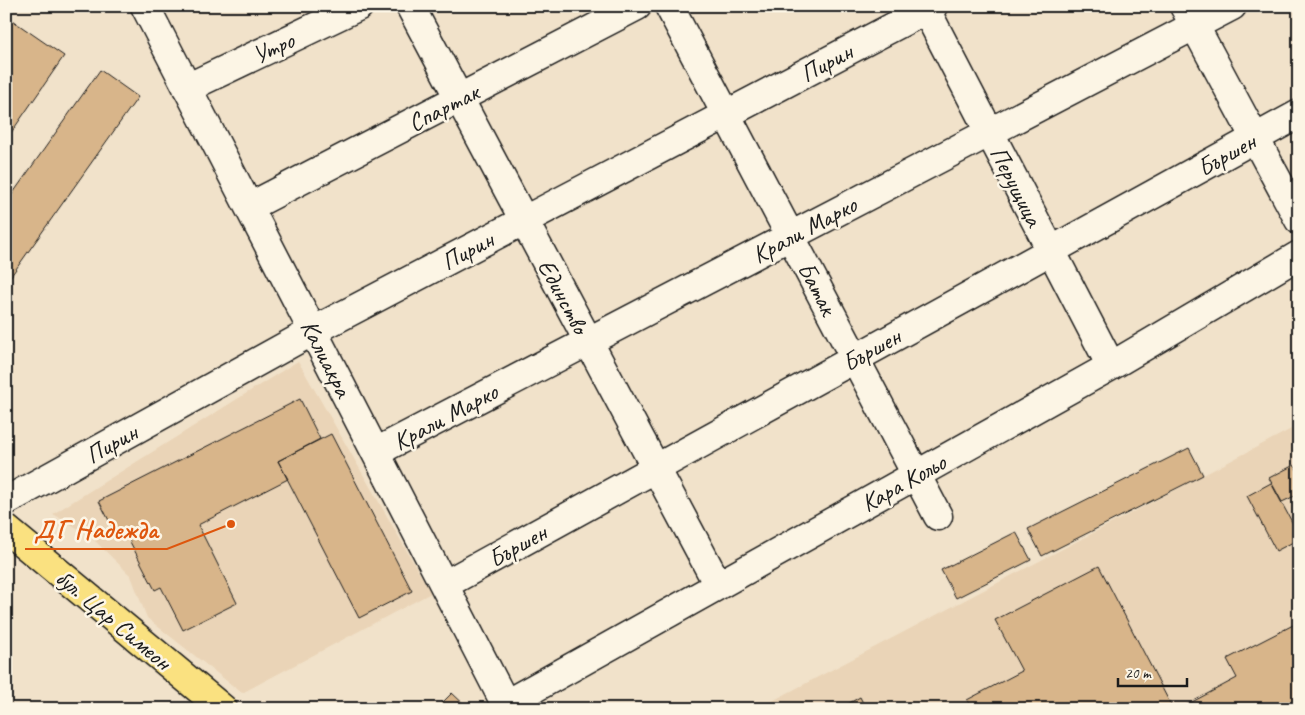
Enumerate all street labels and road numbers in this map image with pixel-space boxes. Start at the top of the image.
street label: Утро [247,24,301,71]
street label: Пирин [795,35,860,90]
street label: Спартак [403,75,487,139]
street label: Бършен [1192,125,1263,184]
street label: Перущица [982,141,1051,234]
street label: Крали Марко [747,188,863,271]
street label: Пирин [436,223,501,278]
street label: Единство [530,254,597,342]
street label: Батак [790,256,845,322]
street label: Калиакра [293,314,360,404]
street label: Бършен [837,320,908,379]
street label: Крали Марко [388,375,504,458]
street label: Пирин [80,416,145,471]
street label: Кара Кольо [855,446,953,519]
street label: Бършен [483,516,554,575]
street label: бул. Цар Симеон [49,562,179,679]

